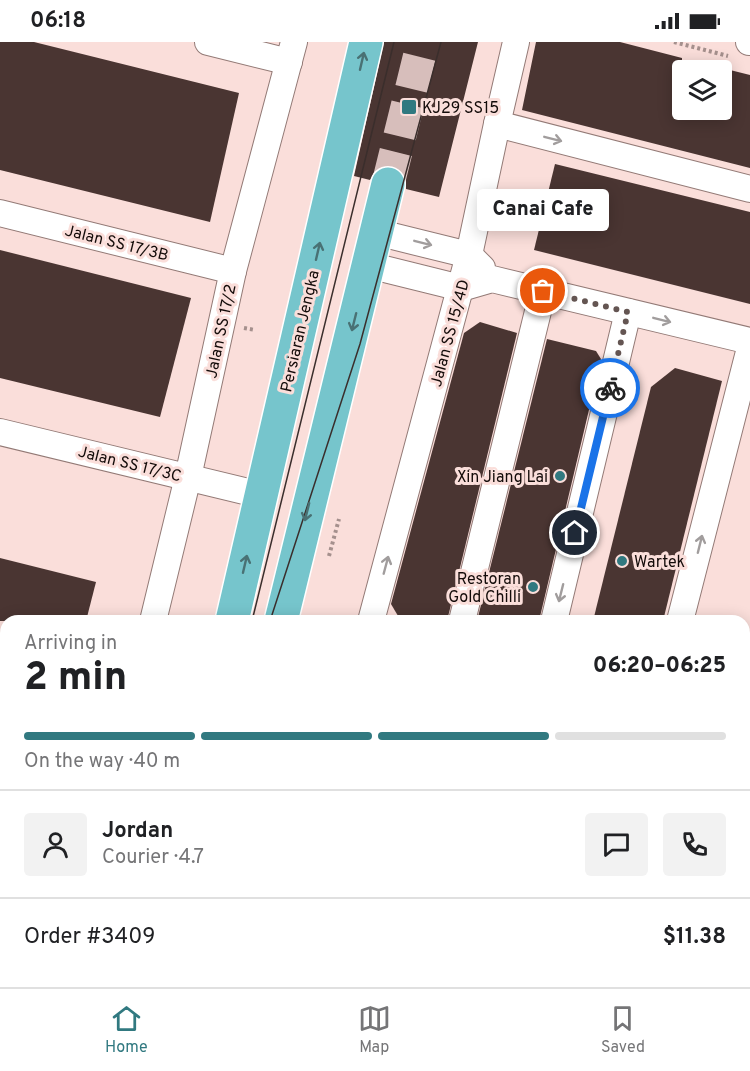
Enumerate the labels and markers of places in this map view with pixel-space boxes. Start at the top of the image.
marker: KJ29 SS15 [400,98,418,116]
place label: KJ29 SS15 [422,99,499,119]
callout: Canai Cafe [477,189,609,231]
pin [517,265,568,316]
place label: Xin Jiang Lai [457,468,548,488]
marker: Xin Jiang Lai [553,469,567,483]
pin [549,507,600,558]
place label: Wartek [634,553,685,573]
marker: Wartek [615,554,629,568]
place label: Restoran Gold Chilli [448,570,521,608]
marker: Restoran Gold Chilli [526,580,540,594]

